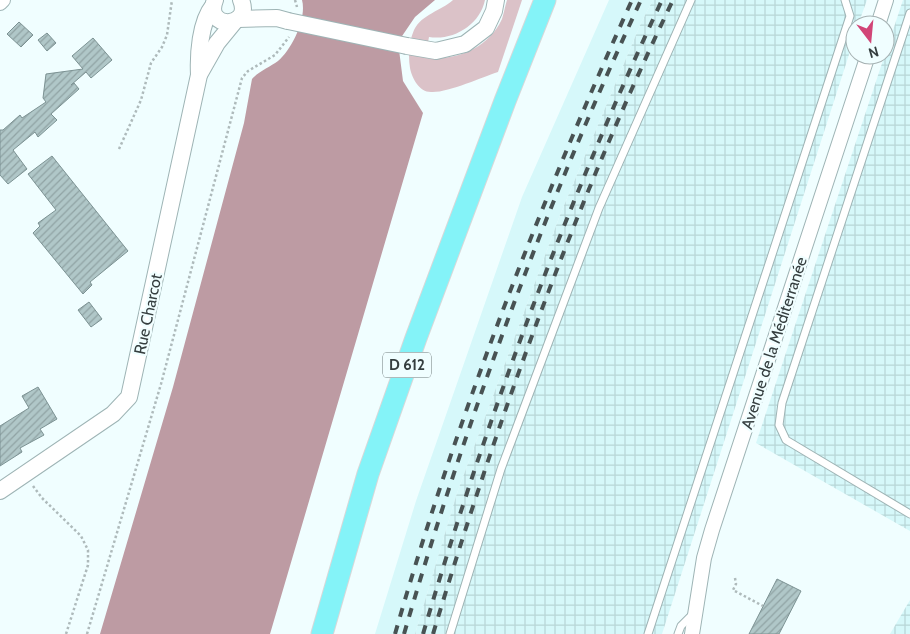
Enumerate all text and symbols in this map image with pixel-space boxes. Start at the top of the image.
north arrow [845,15,895,65]
text: N [866,42,881,63]
street label: Avenue de la Méditerranée [737,255,811,431]
street label: Rue Charcot [130,271,166,356]
road number: D 612 [383,352,431,378]

